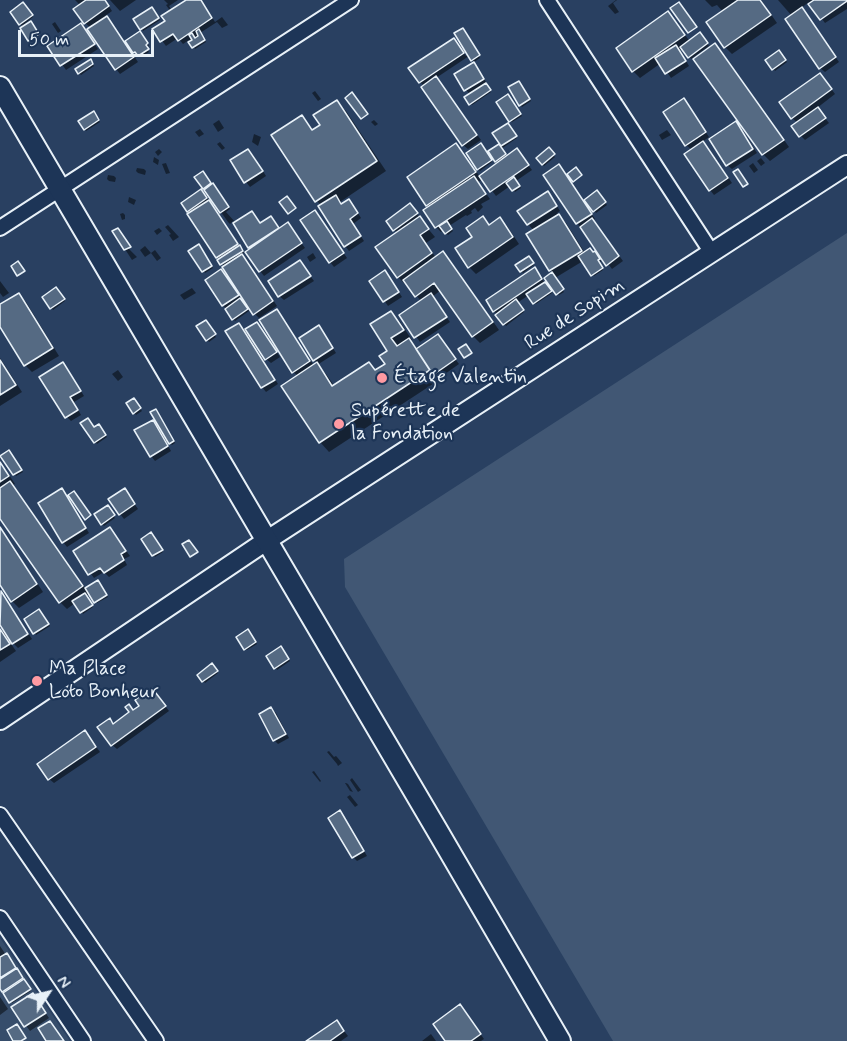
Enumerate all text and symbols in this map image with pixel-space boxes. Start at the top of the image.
scale bar [21,18,158,56]
text: 50 m [29,28,69,52]
street label: Rue de Sopim [521,274,629,356]
place label: Étage Valentin [394,366,527,390]
marker: Étage Valentin [375,371,389,385]
place label: Supérette de la Fondation [351,400,460,447]
marker: Supérette de la Fondation [332,417,346,431]
place label: Ma Place Loto Bonheur [49,658,159,705]
marker: Ma Place Loto Bonheur [30,674,44,688]
north arrow [18,963,78,1023]
text: N [51,972,75,993]

